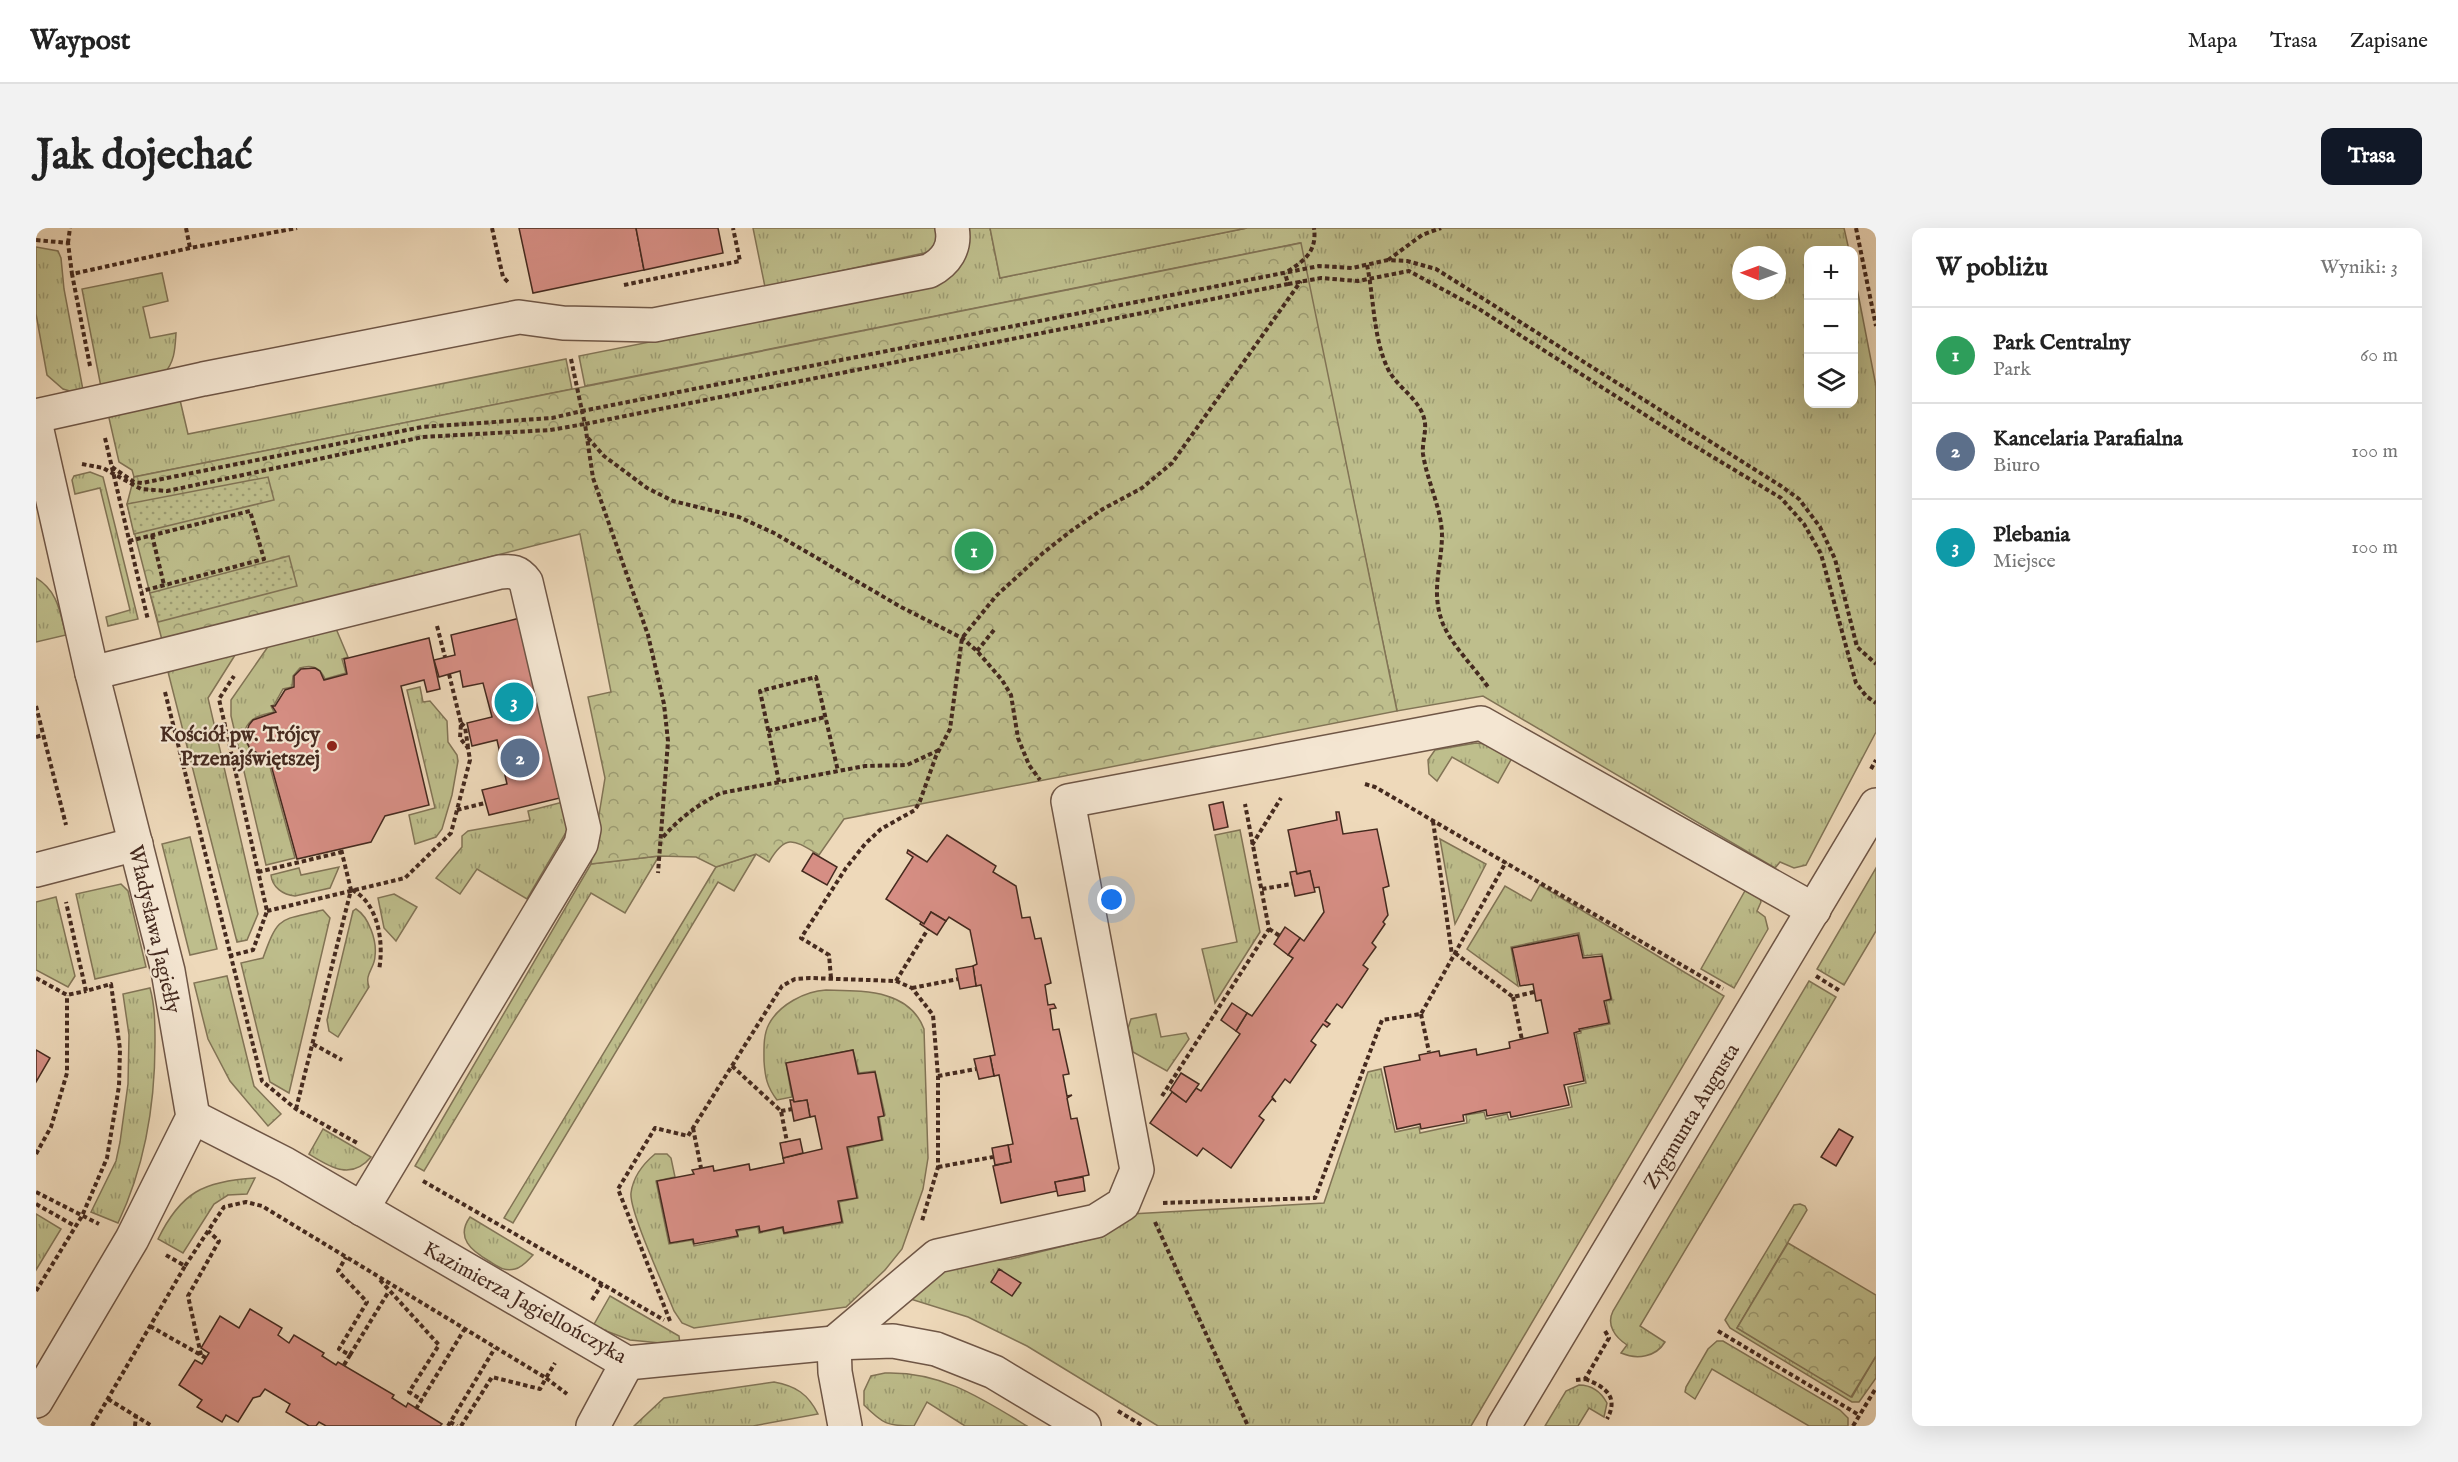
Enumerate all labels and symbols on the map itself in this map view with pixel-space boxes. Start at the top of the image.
north arrow [1732,246,1786,300]
pin: 1 [954,528,994,574]
pin: 3 [494,680,534,724]
place label: Kościół pw. Trójcy Przenajświętszej [160,722,321,773]
pin: 2 [500,736,540,780]
marker: Kościół pw. Trójcy Przenajświętszej [325,739,339,753]
street label: Władysława Jagiełły [121,842,186,1017]
your location [1097,885,1126,914]
street label: Zygmunta Augusta [1638,1038,1747,1195]
street label: Kazimierza Jagiellończyka [418,1236,632,1371]

